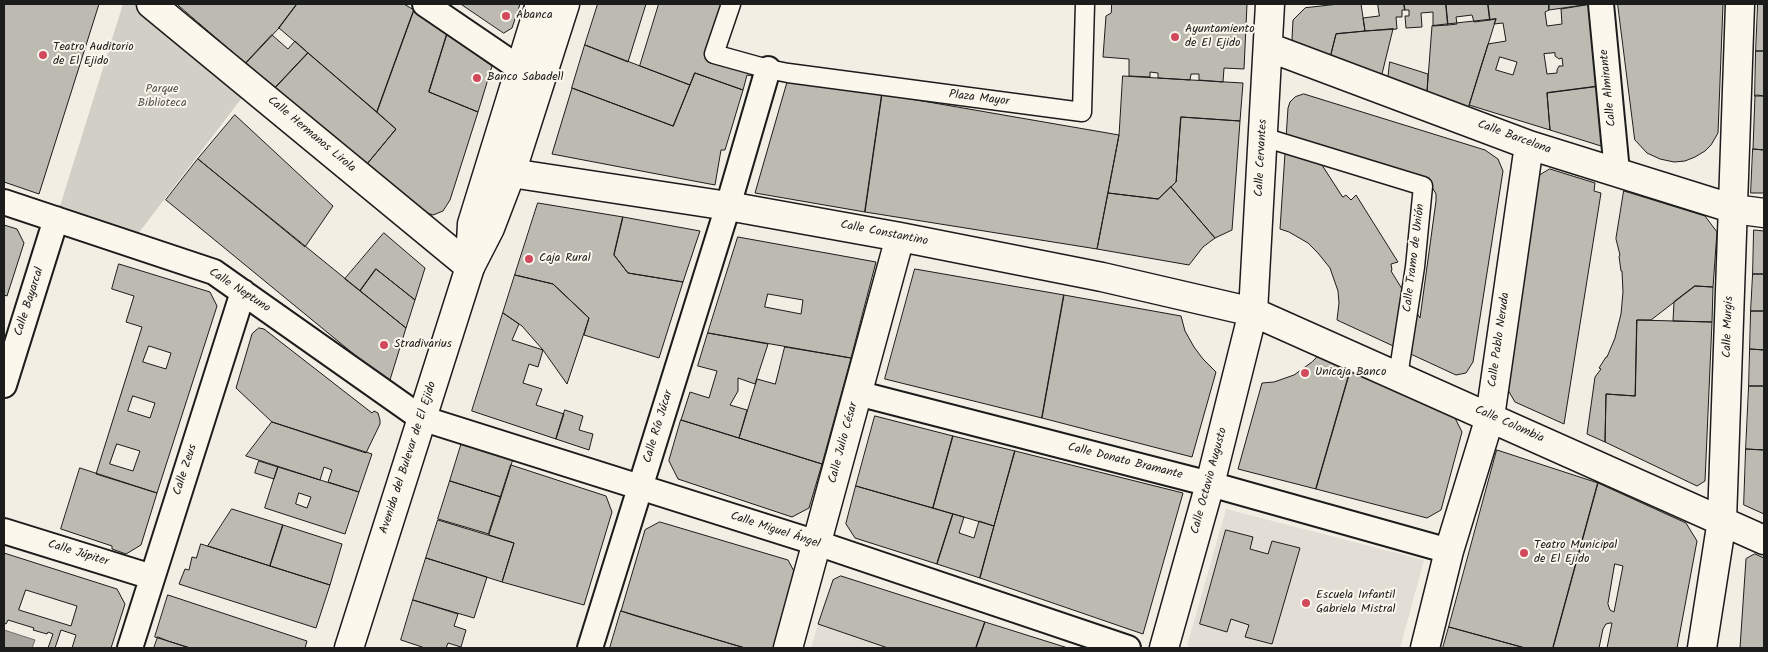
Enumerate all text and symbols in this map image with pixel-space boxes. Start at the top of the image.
place label: Abanca [516,9,553,23]
marker: Abanca [500,10,512,22]
place label: Ayuntamiento de El Ejido [1185,23,1255,51]
marker: Ayuntamiento de El Ejido [1169,31,1181,43]
place label: Teatro Auditorio de El Ejido [53,41,134,69]
marker: Teatro Auditorio de El Ejido [37,49,49,61]
street label: Calle Almirante [1598,49,1620,127]
place label: Banco Sabadell [487,71,563,85]
marker: Banco Sabadell [471,72,483,84]
park label: Parque Biblioteca [137,83,187,111]
street label: Plaza Mayor [948,88,1010,110]
street label: Calle Hermanos Lirola [264,94,358,176]
street label: Calle Barcelona [1475,118,1553,158]
street label: Calle Cervantes [1253,119,1271,197]
street label: Calle Tramo de Unión [1401,203,1429,313]
street label: Calle Constantino [839,218,929,250]
place label: Caja Rural [539,252,591,266]
marker: Caja Rural [523,253,535,265]
street label: Calle Bayarcal [12,266,48,338]
street label: Calle Neptuno [206,266,272,316]
street label: Calle Pablo Neruda [1486,292,1514,388]
street label: Calle Murgis [1721,296,1737,358]
place label: Stradivarius [394,338,452,352]
marker: Stradivarius [378,339,390,351]
place label: Unicaja Banco [1315,366,1386,380]
marker: Unicaja Banco [1299,367,1311,379]
street label: Avenida del Bulevar de El Ejido [378,380,440,536]
street label: Calle Río Júcar [641,389,677,465]
street label: Calle Julio César [826,401,862,485]
street label: Calle Colombia [1472,403,1546,447]
street label: Calle Octavio Augusto [1189,426,1231,536]
street label: Calle Donato Bramante [1066,441,1184,483]
street label: Calle Zeus [171,443,201,497]
street label: Calle Miguel Ángel [728,510,822,552]
street label: Calle Júpiter [46,538,110,570]
place label: Teatro Municipal de El Ejido [1534,539,1617,567]
marker: Teatro Municipal de El Ejido [1518,547,1530,559]
place label: Escuela Infantil Gabriela Mistral [1316,589,1395,617]
marker: Escuela Infantil Gabriela Mistral [1300,597,1312,609]

